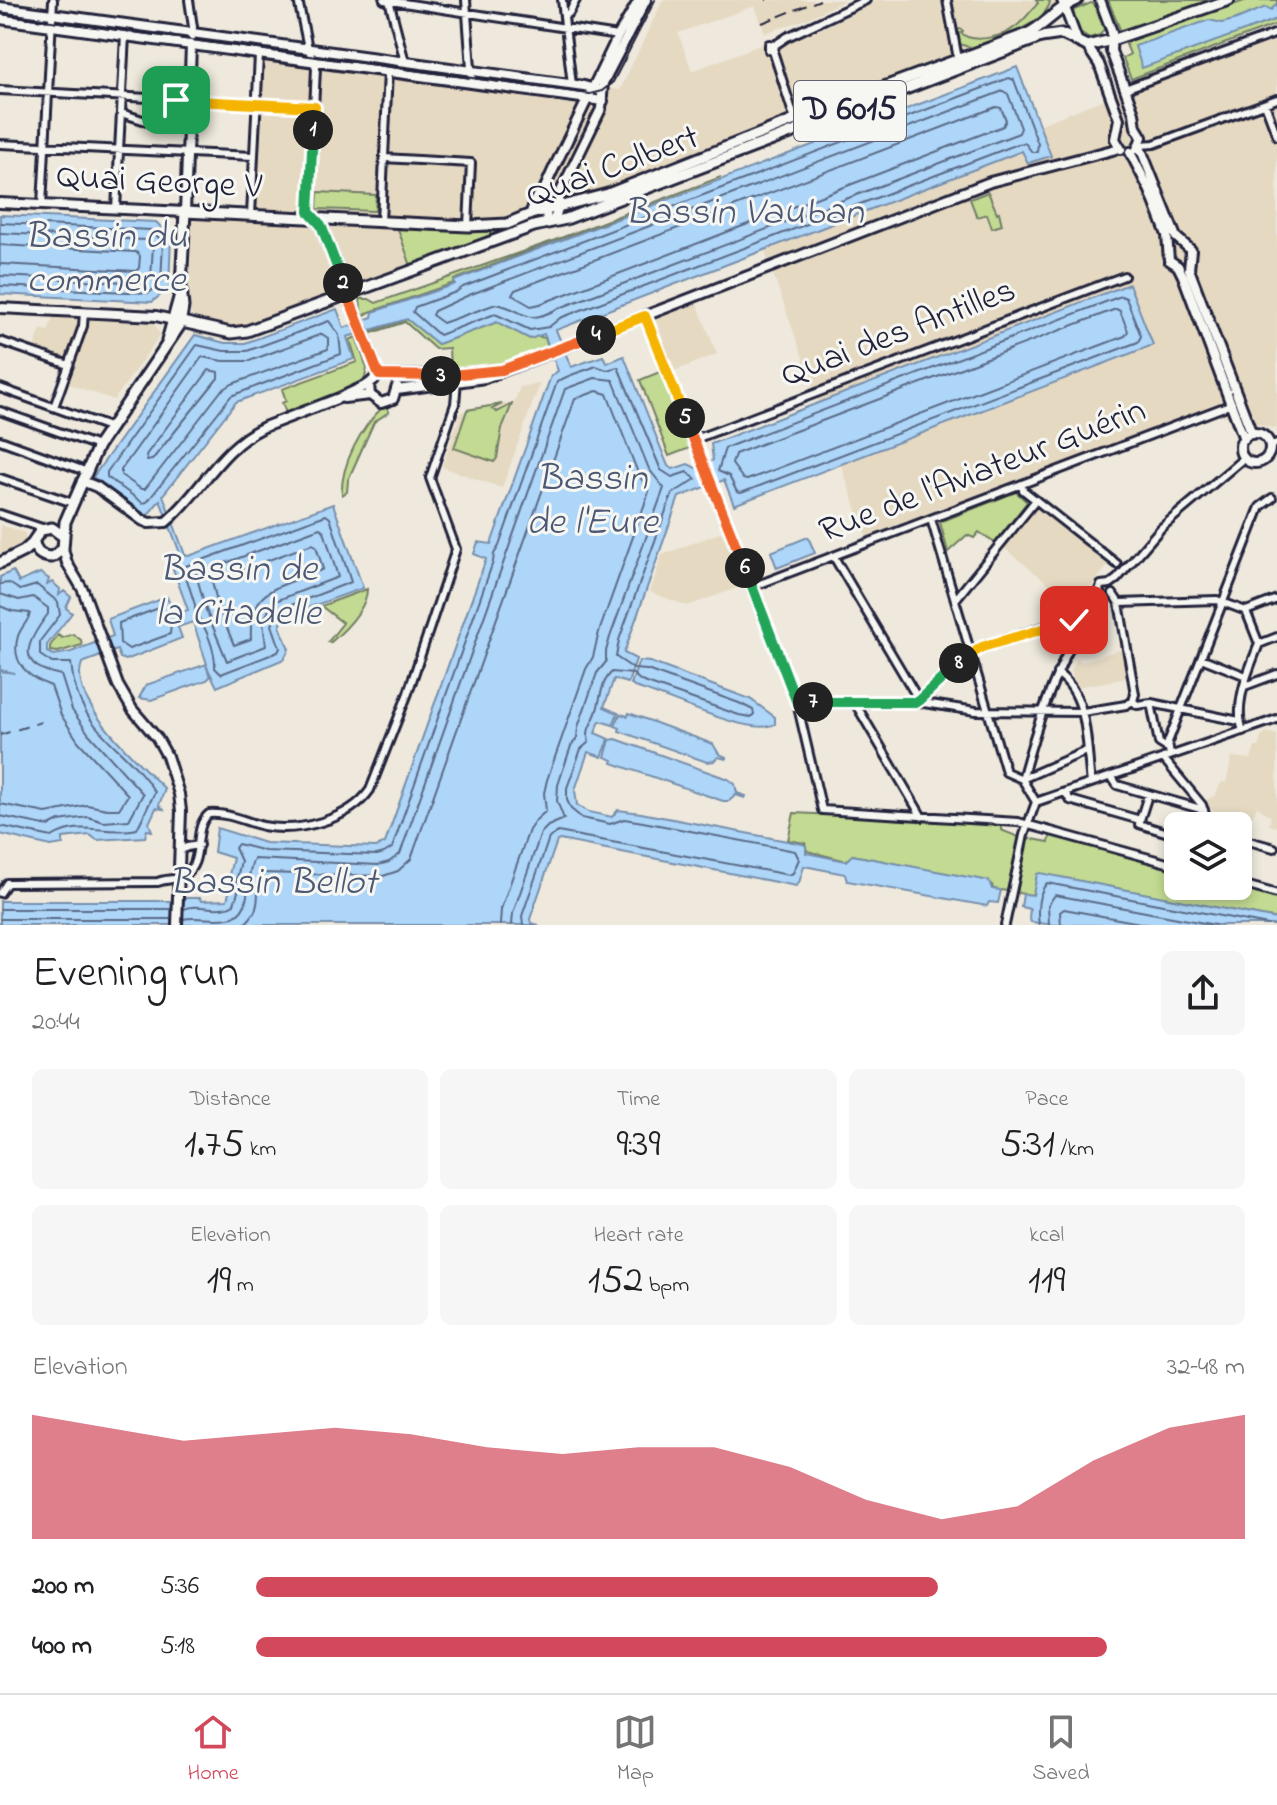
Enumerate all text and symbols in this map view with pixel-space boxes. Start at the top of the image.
pin [142,66,210,134]
icon: arrive [154,78,198,122]
road number: D 6015 [794,81,906,141]
pin: 1 [293,110,333,150]
street label: Quai Colbert [519,112,707,224]
text: 1 [310,114,317,146]
street label: Quai George V [55,151,264,215]
water label: Bassin Vauban [624,186,865,242]
water label: Bassin du commerce [25,210,187,310]
pin: 2 [323,263,363,303]
street label: Quai des Antilles [774,265,1024,403]
text: 2 [338,267,348,299]
pin: 4 [576,315,616,355]
text: 4 [591,319,601,351]
pin: 3 [421,356,461,396]
text: 3 [436,360,446,392]
street label: Rue de l'Aviateur Guérin [812,385,1154,559]
pin: 5 [665,398,705,438]
text: 5 [679,402,691,434]
water label: Bassin de l'Eure [526,452,660,552]
water label: Bassin de la Citadelle [155,543,323,643]
pin: 6 [725,548,765,588]
text: 6 [740,552,750,584]
pin [1040,586,1108,654]
icon: check [1052,598,1096,642]
pin: 8 [939,643,979,683]
text: 8 [955,647,963,679]
pin: 7 [793,682,833,722]
text: 7 [808,686,818,718]
map controls [1164,812,1252,900]
button: layers [1164,812,1252,900]
water label: Bassin Bellot [169,856,380,912]
text: Evening run [32,942,239,1006]
button: share [1161,951,1245,1035]
text: 20:44 [32,1004,80,1042]
text: Distance [190,1084,271,1116]
text: Time [617,1084,660,1116]
text: Pace [1025,1084,1068,1116]
text: 1.75 [184,1116,244,1175]
text: 9:39 [616,1116,660,1175]
text: 5:31 [1000,1116,1055,1175]
text: km [244,1134,276,1166]
text: /km [1055,1134,1094,1166]
text: Elevation [190,1220,271,1252]
text: Heart rate [593,1220,684,1252]
text: kcal [1029,1220,1064,1252]
text: 19 [206,1252,231,1311]
text: 152 [588,1252,643,1311]
text: 119 [1028,1252,1066,1311]
text: m [231,1270,254,1302]
text: bpm [643,1270,689,1302]
text: Elevation [32,1349,128,1387]
text: 32–48 m [1167,1349,1245,1387]
text: 200 m [32,1568,94,1606]
text: 5:36 [160,1568,199,1606]
text: 400 m [32,1628,92,1666]
text: 5:18 [160,1628,195,1666]
tab: Home [187,1710,239,1790]
tab: Map [613,1710,657,1790]
tab: Saved [1032,1710,1090,1790]

